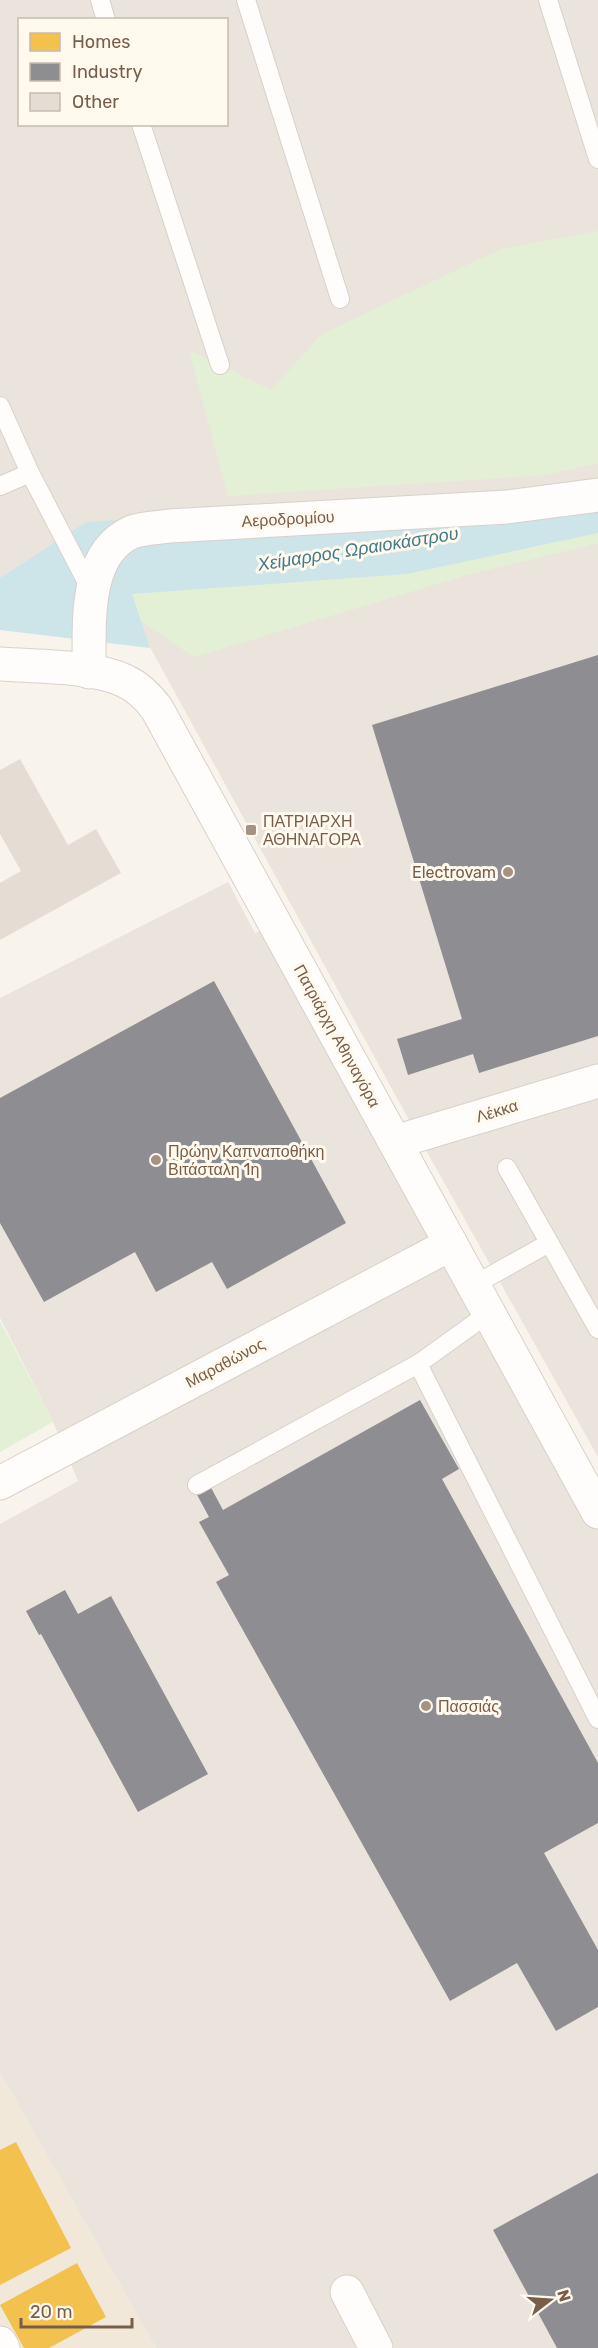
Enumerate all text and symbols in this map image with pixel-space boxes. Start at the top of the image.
legend [18,18,228,126]
text: Homes [72,31,130,53]
text: Industry [72,61,142,83]
text: Other [72,91,119,113]
street label: Αεροδρομίου [241,507,335,531]
water label: Χείμαρρος Ωραιοκάστρου [255,522,460,576]
place label: ΠΑΤΡΙΑΡΧΗ ΑΘΗΝΑΓΟΡΑ [263,812,361,849]
marker: ΠΑΤΡΙΑΡΧΗ ΑΘΗΝΑΓΟΡΑ [244,823,258,837]
place label: Electrovam [412,863,496,882]
marker: Electrovam [501,865,515,879]
street label: Πατριάρχη Αθηναγόρα [290,961,384,1111]
street label: Λέκκα [474,1096,520,1126]
place label: Πρώην Καπναποθήκη Βιτάσταλη 1η [168,1142,324,1179]
marker: Πρώην Καπναποθήκη Βιτάσταλη 1η [149,1153,163,1167]
street label: Μαραθώνος [182,1334,268,1392]
place label: Πασσιάς [438,1697,499,1716]
marker: Πασσιάς [419,1699,433,1713]
north arrow [520,2270,580,2330]
text: N [553,2287,575,2304]
scale bar [21,2291,132,2329]
text: 20 m [30,2301,72,2323]

